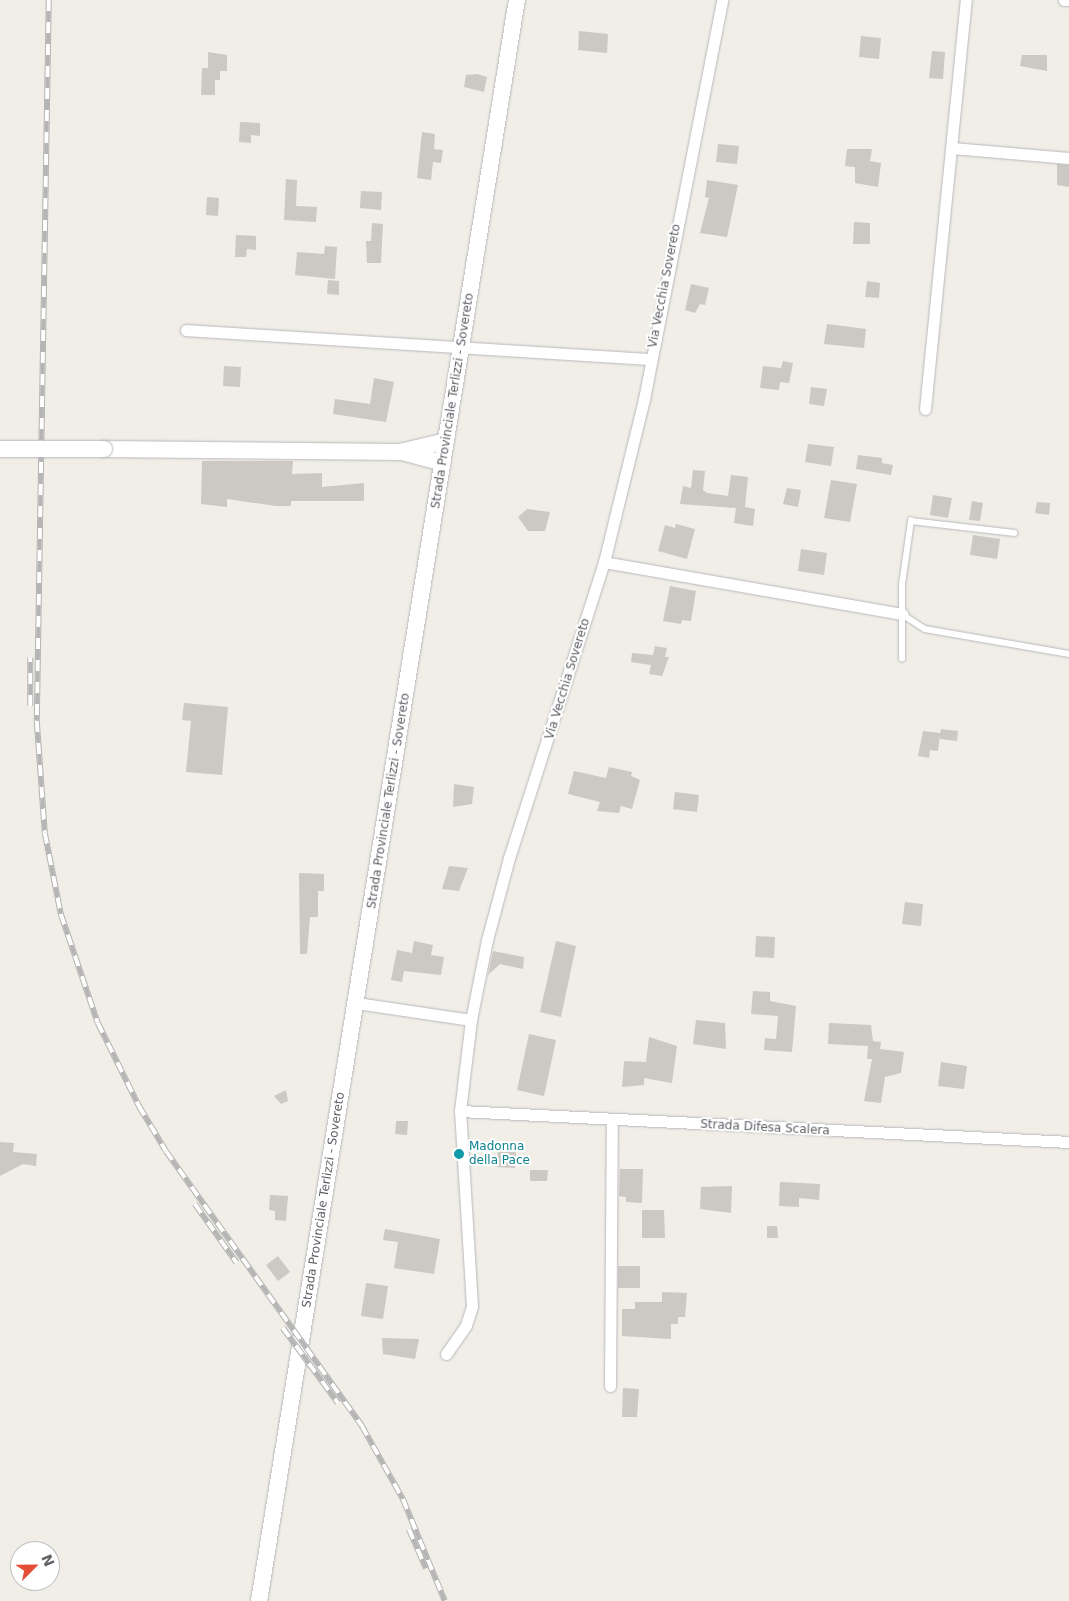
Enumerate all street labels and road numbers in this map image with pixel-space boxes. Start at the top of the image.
street label: Via Vecchia Sovereto [646,223,684,349]
street label: Strada Provinciale Terlizzi - Sovereto [429,292,477,510]
street label: Via Vecchia Sovereto [543,617,593,741]
street label: Strada Provinciale Terlizzi - Sovereto [365,692,413,910]
street label: Strada Provinciale Terlizzi - Sovereto [300,1091,348,1309]
street label: Strada Difesa Scalera [700,1117,830,1139]

